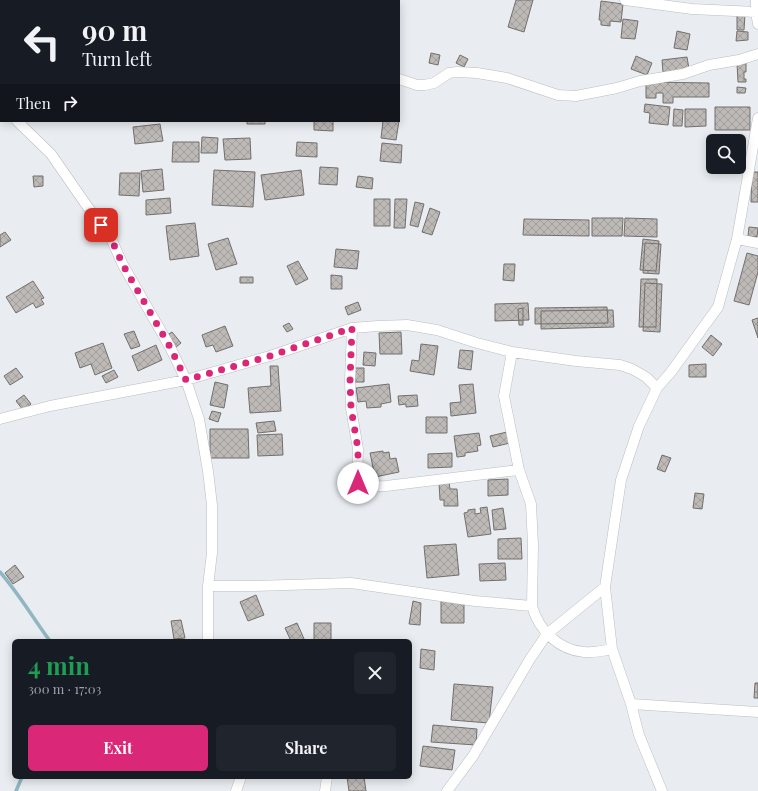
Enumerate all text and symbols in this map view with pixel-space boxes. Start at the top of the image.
text: 90 m [82,11,147,48]
icon: left [16,16,68,68]
text: Turn left [82,47,152,71]
icon: right [59,92,81,114]
text: Then [16,93,51,113]
map controls [706,134,746,174]
button: search [706,134,746,174]
pin [84,208,118,242]
icon: arrive [90,214,112,236]
position arrow [337,462,379,504]
text: 4 min [28,649,90,681]
button: close [354,652,396,694]
text: 300 m · 17:03 [28,680,101,697]
button: Exit [28,725,208,771]
button: Share [216,725,396,771]

